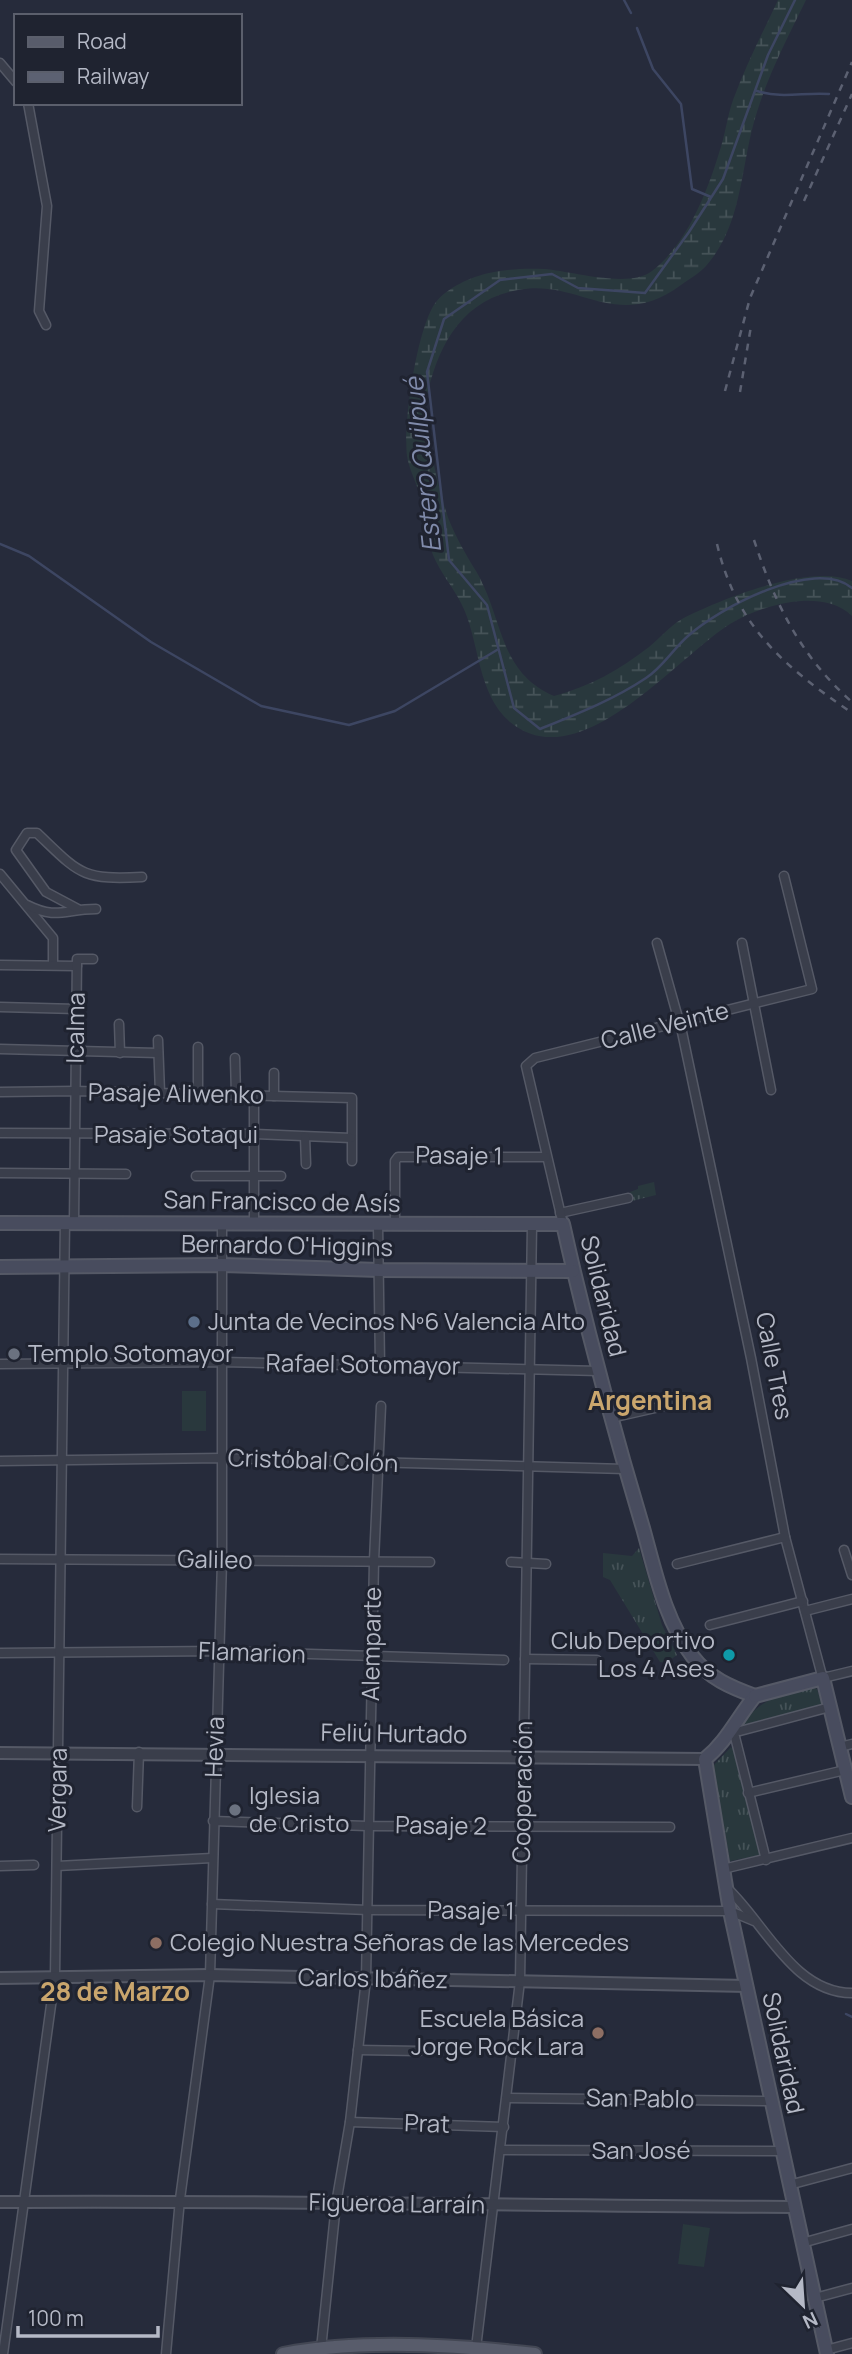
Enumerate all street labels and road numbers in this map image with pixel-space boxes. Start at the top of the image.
street label: Icalma [57,992,92,1064]
street label: Calle Veinte [597,993,732,1056]
street label: Pasaje Aliwenko [88,1074,264,1111]
street label: Pasaje Sotaqui [94,1117,258,1150]
street label: Pasaje 1 [415,1137,503,1172]
street label: San Francisco de Asís [163,1182,401,1219]
street label: Bernardo O'Higgins [181,1226,393,1263]
street label: Solidaridad [573,1232,635,1360]
street label: Calle Tres [749,1309,802,1422]
street label: Rafael Sotomayor [265,1345,461,1382]
street label: Cristóbal Colón [227,1440,399,1479]
street label: Galileo [177,1541,253,1576]
street label: Alemparte [353,1587,388,1701]
street label: Flamarion [198,1633,306,1670]
street label: Feliú Hurtado [320,1715,468,1750]
street label: Hevia [196,1716,231,1778]
street label: Cooperación [504,1721,539,1863]
street label: Vergara [39,1748,74,1832]
street label: Pasaje 2 [395,1807,487,1842]
street label: Pasaje 1 [427,1892,515,1927]
street label: Carlos Ibáñez [298,1960,448,1995]
street label: Solidaridad [755,1989,813,2117]
street label: San Pablo [586,2080,695,2115]
street label: Prat [404,2105,450,2140]
street label: San José [591,2133,691,2166]
street label: Figueroa Larraín [308,2184,486,2221]

